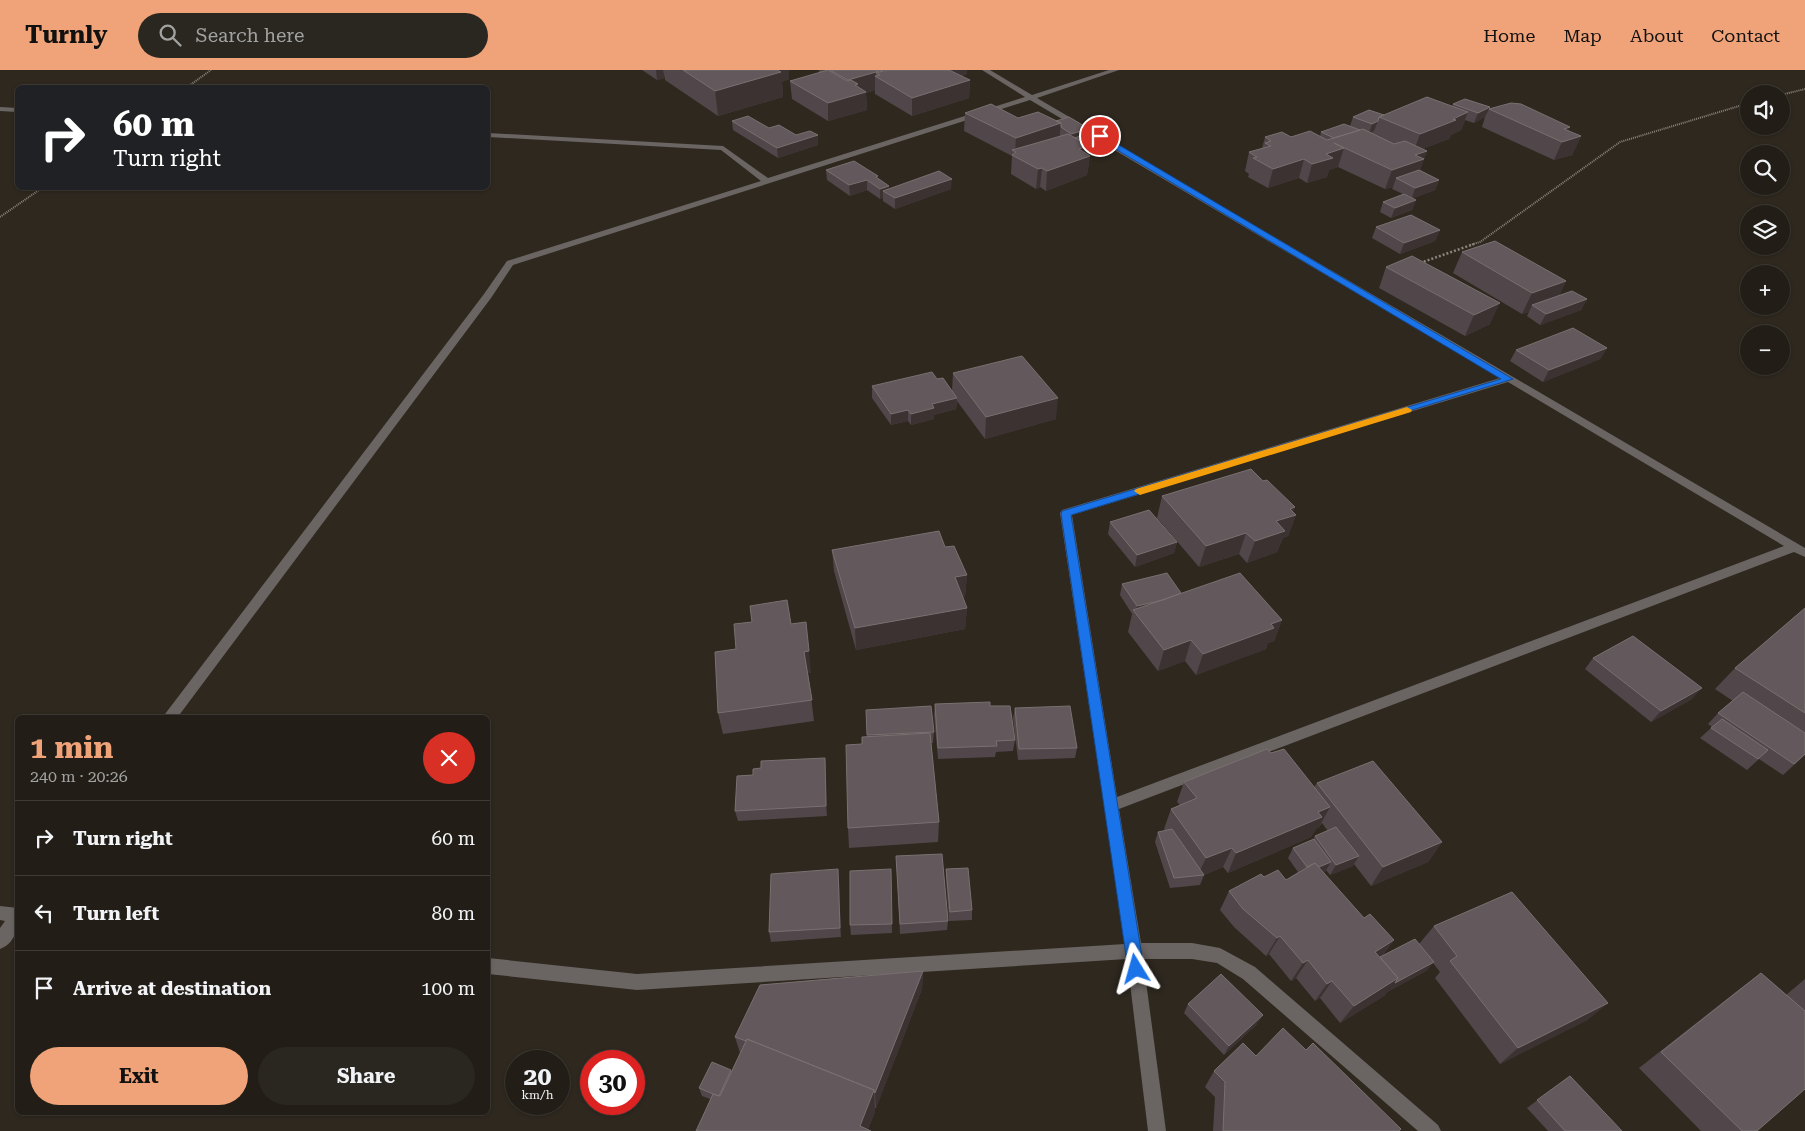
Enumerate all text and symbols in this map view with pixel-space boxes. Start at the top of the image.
search box [138,13,488,58]
text: Turnly [25,21,108,49]
icon: search [156,21,184,49]
text: Search here [196,24,304,47]
text: Home [1483,25,1535,46]
text: Map [1563,25,1602,46]
text: About [1630,25,1683,46]
text: Contact [1711,25,1780,46]
map controls [1740,85,1790,375]
button: sound [1740,85,1790,135]
text: 60 m [113,104,195,145]
icon: right [30,105,95,170]
pin [1079,115,1121,157]
icon: arrive [1086,122,1114,150]
button: search [1740,145,1790,195]
text: Turn right [113,146,221,171]
button: layers [1740,205,1790,255]
button: + [1740,265,1790,315]
button: − [1740,325,1790,375]
text: 1 min [30,730,113,765]
button: close [423,732,475,784]
text: 240 m · 20:26 [30,767,128,786]
icon: right [30,824,58,852]
text: Turn right [73,827,173,850]
text: 60 m [432,827,475,850]
icon: left [30,899,58,927]
text: Turn left [73,902,159,925]
text: 80 m [432,902,475,925]
position arrow [1109,942,1161,994]
icon: arrive [30,974,58,1002]
text: Arrive at destination [73,977,271,1000]
text: 100 m [421,977,475,1000]
button: Exit [30,1047,248,1105]
button: Share [258,1047,475,1105]
speed limit sign: 30 [580,1050,645,1115]
text: 20 [523,1062,552,1091]
text: km/h [521,1088,554,1102]

